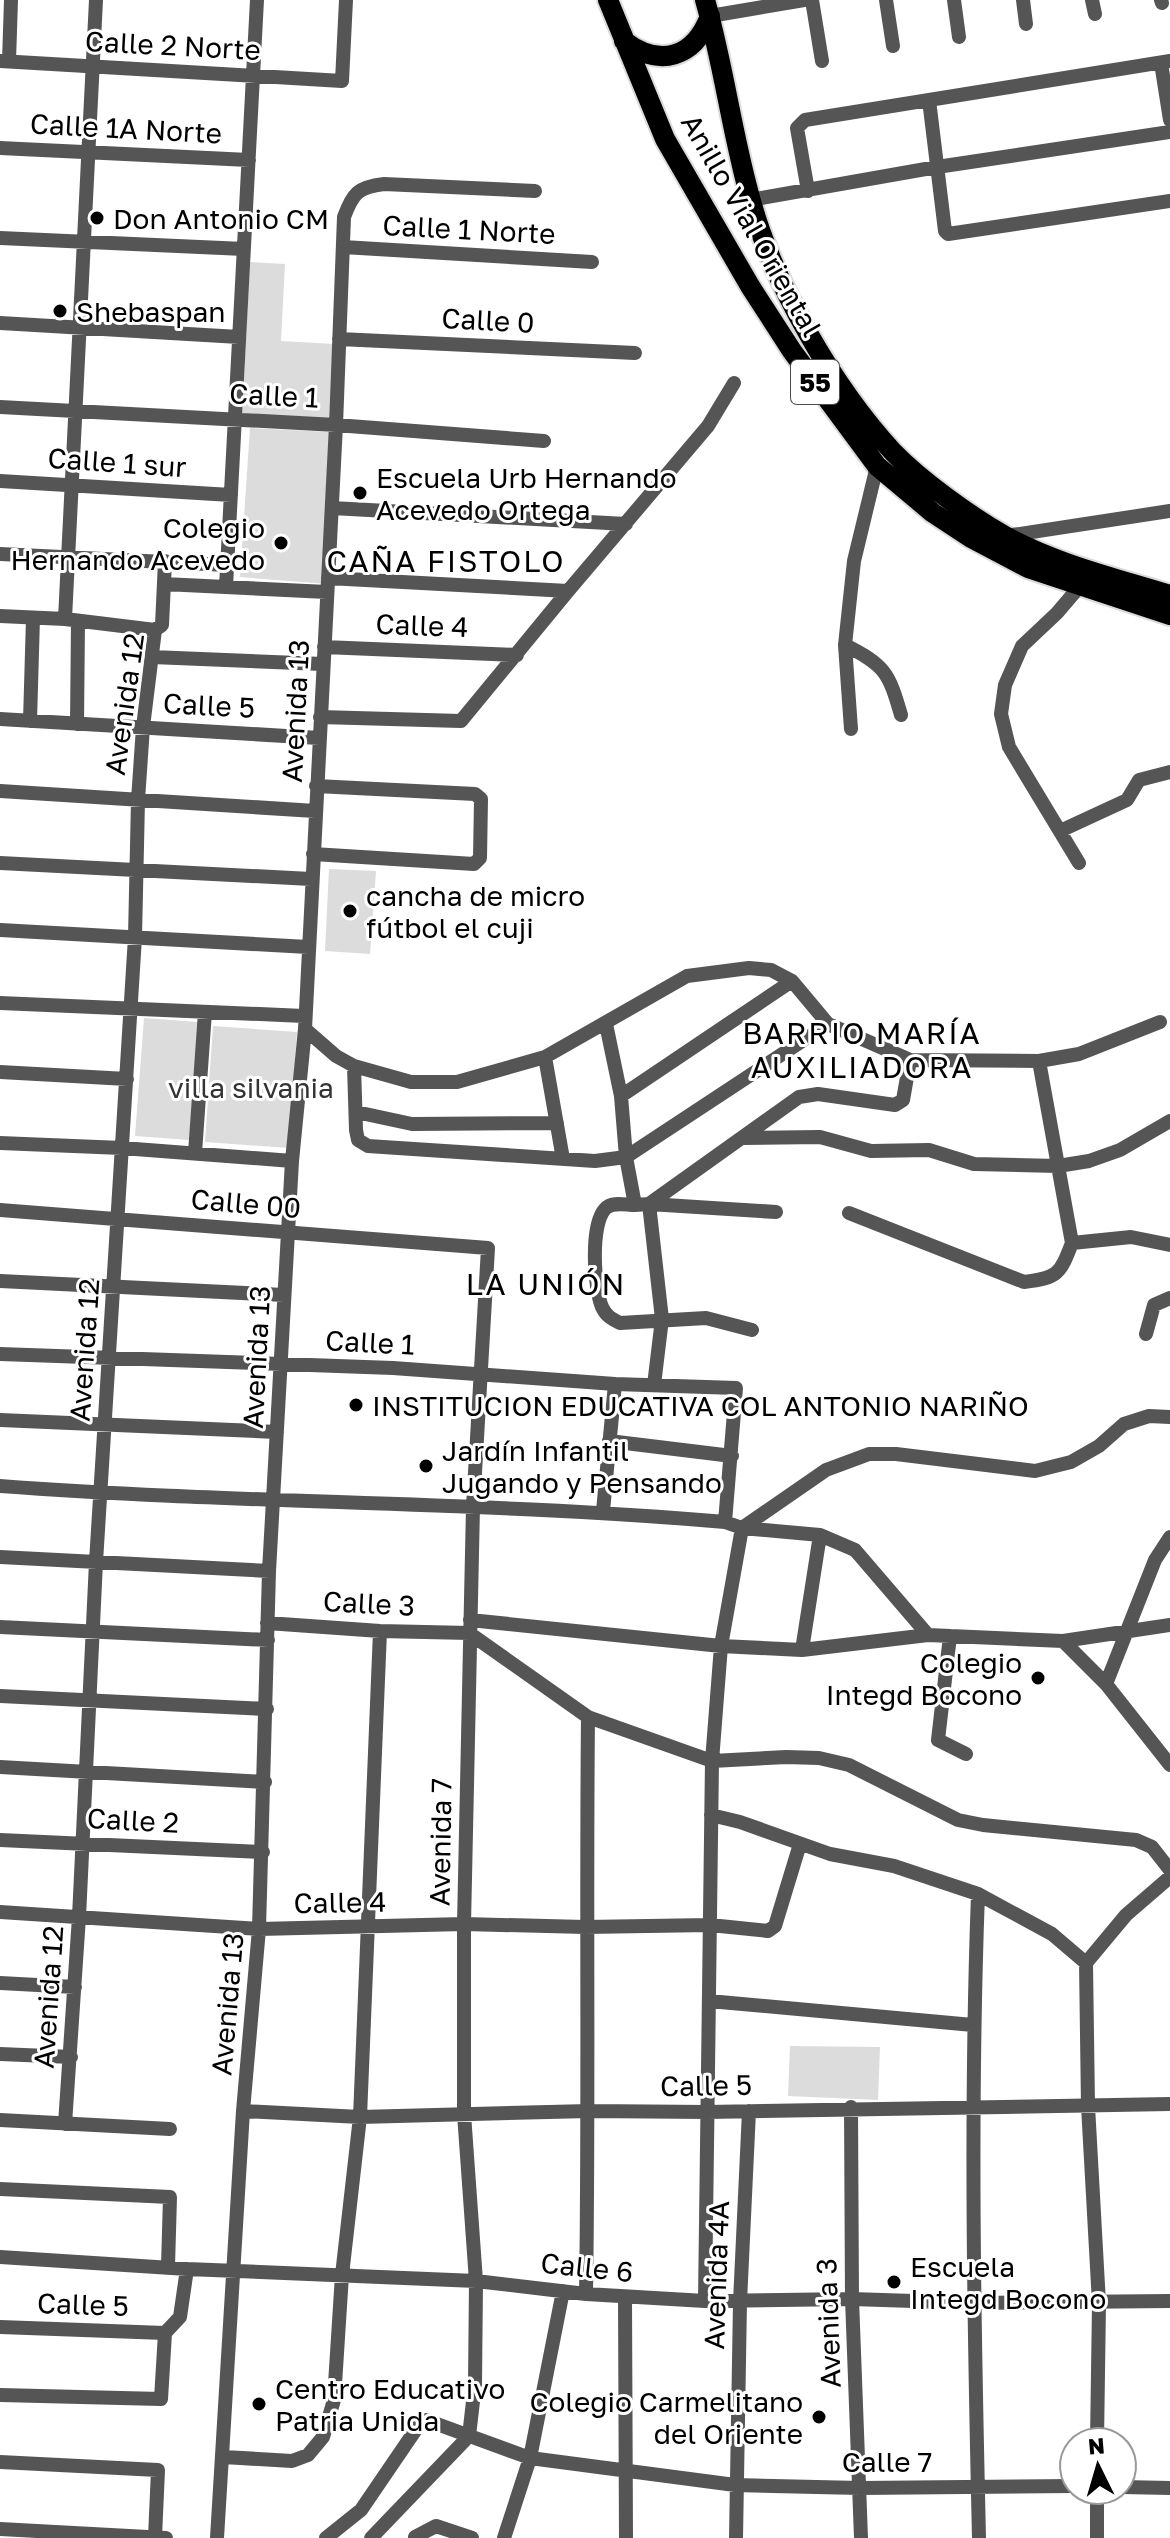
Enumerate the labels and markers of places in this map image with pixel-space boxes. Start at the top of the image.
place label: Don Antonio CM [113,202,329,235]
marker: Don Antonio CM [88,209,106,227]
place label: Shebaspan [76,295,226,328]
marker: Shebaspan [51,302,69,320]
place label: Escuela Urb Hernando Acevedo Ortega [376,461,676,526]
marker: Escuela Urb Hernando Acevedo Ortega [351,484,369,502]
place label: Colegio Hernando Acevedo [10,511,265,576]
marker: Colegio Hernando Acevedo [272,534,290,552]
place label: cancha de micro fútbol el cuji [366,879,585,944]
marker: cancha de micro fútbol el cuji [341,902,359,920]
place label: INSTITUCION EDUCATIVA COL ANTONIO NARIÑO [372,1389,1029,1422]
marker: INSTITUCION EDUCATIVA COL ANTONIO NARIÑO [347,1396,365,1414]
place label: Jardín Infantil Jugando y Pensando [442,1434,722,1499]
marker: Jardín Infantil Jugando y Pensando [417,1457,435,1475]
place label: Colegio Integd Bocono [826,1646,1022,1711]
marker: Colegio Integd Bocono [1029,1669,1047,1687]
place label: Escuela Integd Bocono [910,2250,1106,2315]
marker: Escuela Integd Bocono [885,2273,903,2291]
place label: Centro Educativo Patria Unida [275,2372,505,2437]
place label: Colegio Carmelitano del Oriente [529,2385,803,2450]
marker: Centro Educativo Patria Unida [250,2395,268,2413]
marker: Colegio Carmelitano del Oriente [810,2408,828,2426]

